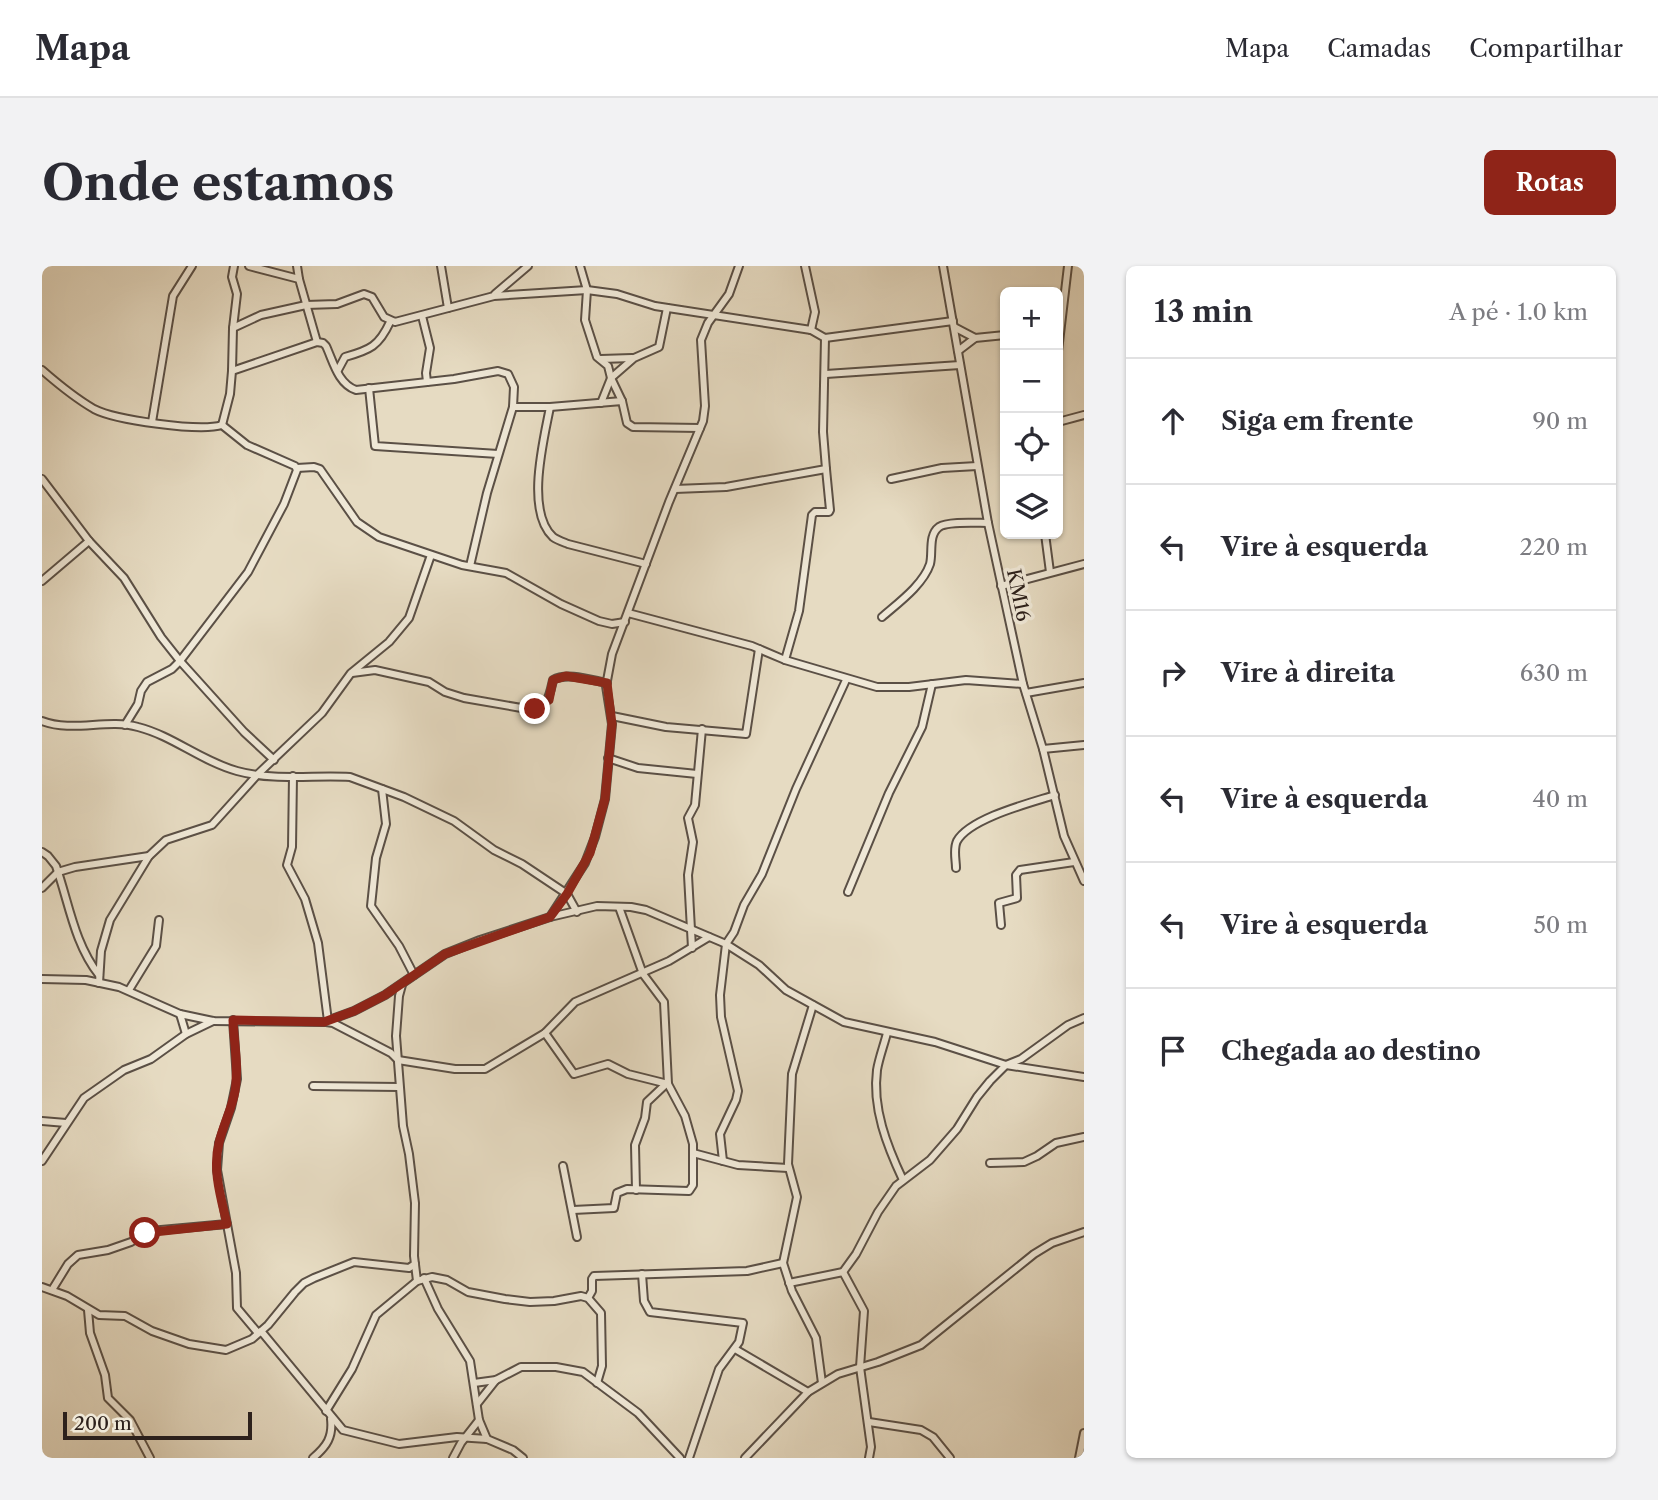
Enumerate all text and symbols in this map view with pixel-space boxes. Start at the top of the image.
text: Mapa [35,28,130,69]
text: Mapa [1225,34,1289,63]
text: Camadas [1327,34,1431,63]
text: Compartilhar [1469,34,1623,63]
button: Rotas [1484,150,1616,215]
text: Onde estamos [42,152,394,213]
map controls [1000,287,1063,539]
button: + [1000,287,1063,350]
text: 13 min [1154,293,1253,330]
text: A pé · 1.0 km [1449,298,1588,326]
button: − [1000,350,1063,413]
icon: ahead [1154,402,1192,440]
text: Siga em frente [1221,405,1414,437]
text: 90 m [1532,407,1588,435]
button: locate [1000,413,1063,476]
button: layers [1000,476,1063,539]
icon: left [1154,528,1192,566]
text: Vire à esquerda [1221,531,1428,563]
text: 220 m [1519,533,1588,561]
street label: KM16 [1002,567,1035,623]
icon: right [1154,654,1192,692]
text: Vire à direita [1221,657,1395,689]
text: 630 m [1520,659,1588,687]
route end [519,693,550,724]
icon: left [1154,780,1192,818]
text: Vire à esquerda [1221,783,1428,815]
text: 40 m [1533,785,1588,813]
icon: left [1154,906,1192,944]
text: Vire à esquerda [1221,909,1428,941]
text: 50 m [1533,911,1588,939]
icon: arrive [1154,1032,1192,1070]
text: Chegada ao destino [1221,1035,1481,1067]
route start [129,1217,160,1248]
scale bar [63,1409,252,1441]
text: 200 m [74,1412,132,1435]

